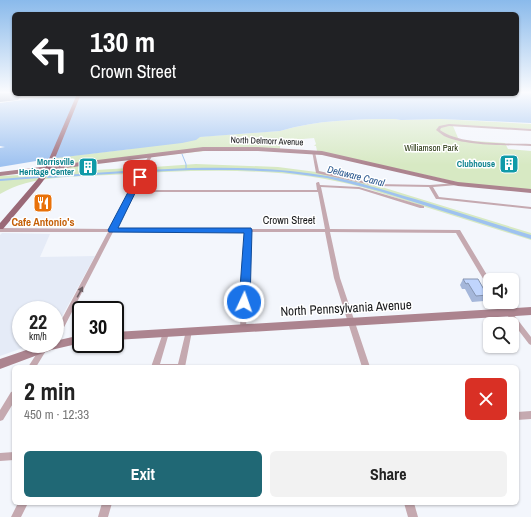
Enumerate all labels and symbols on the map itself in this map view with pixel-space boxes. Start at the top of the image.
street label: North Delmorr Avenue [230,134,304,148]
park label: Williamson Park [404,142,458,154]
building icon: Clubhouse [498,153,520,175]
place label: Morrisville Heritage Center [19,156,74,178]
building icon: Morrisville Heritage Center [77,156,99,178]
place label: Clubhouse [457,158,495,170]
pin [123,160,157,194]
water label: Delaware Canal [326,163,386,189]
restaurant icon: Cafe Antonio's [32,192,54,214]
street label: Crown Street [263,213,316,227]
place label: Cafe Antonio's [12,215,74,229]
position arrow [223,281,265,323]
one-way arrow [76,287,83,298]
street label: North Pennsylvania Avenue [280,296,412,320]
speed limit sign: 30 [72,301,124,353]

